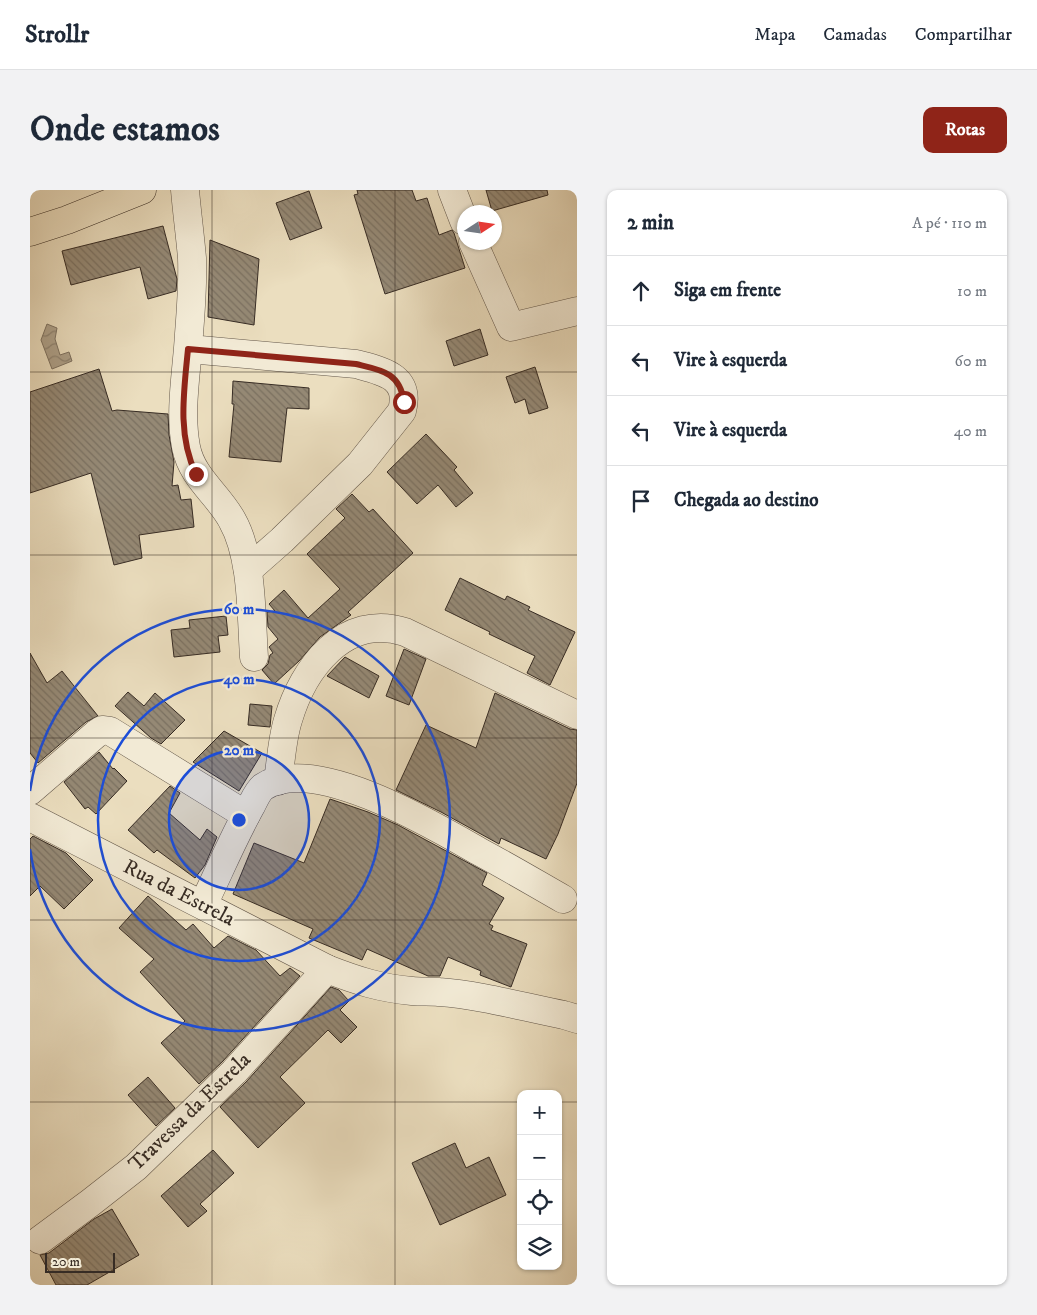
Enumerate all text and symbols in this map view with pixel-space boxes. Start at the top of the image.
text: Strollr [25,20,89,50]
text: Mapa [755,24,795,46]
text: Camadas [823,24,887,46]
text: Compartilhar [915,24,1012,46]
button: Rotas [923,107,1007,153]
text: Onde estamos [30,108,220,152]
north arrow [457,205,502,250]
text: 2 min [627,210,674,236]
text: A pé · 110 m [912,213,987,233]
icon: ahead [627,277,655,305]
text: Siga em frente [674,279,781,302]
text: 10 m [957,281,987,301]
icon: left [627,347,655,375]
text: Vire à esquerda [674,349,787,372]
text: 60 m [955,351,987,371]
route start [393,391,416,414]
icon: left [627,417,655,445]
text: Vire à esquerda [674,419,787,442]
text: 40 m [954,421,987,441]
route end [185,463,208,486]
icon: arrive [627,487,655,515]
text: Chegada ao destino [674,489,819,512]
text: 60 m [224,600,255,619]
text: 40 m [222,670,255,689]
text: 20 m [224,741,255,760]
centre of rings [230,811,248,829]
street label: Rua da Estrela [119,854,239,932]
street label: Travessa da Estrela [123,1047,257,1177]
map controls [517,1090,562,1270]
button: + [517,1090,562,1135]
button: − [517,1135,562,1180]
button: locate [517,1180,562,1225]
button: layers [517,1225,562,1270]
scale bar [45,1250,115,1273]
text: 20 m [52,1253,80,1271]

